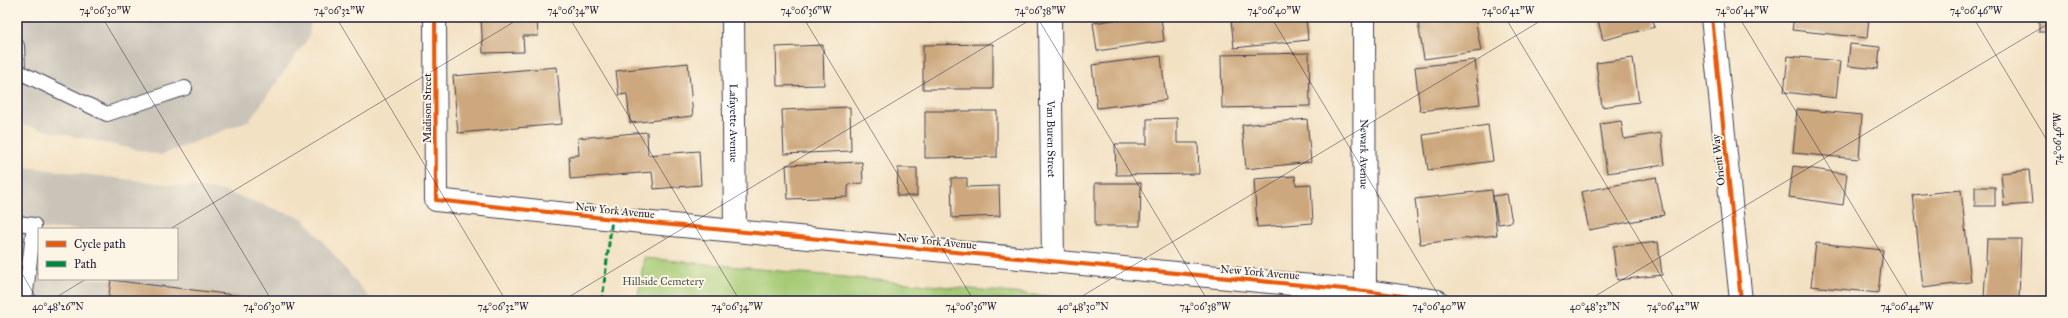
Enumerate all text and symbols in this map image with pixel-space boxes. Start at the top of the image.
text: 74°06'30"W [79,5,131,17]
text: 74°06'32"W [314,5,365,17]
text: 74°06'34"W [547,5,599,17]
text: 74°06'36"W [780,5,832,17]
text: 74°06'38"W [1014,5,1066,17]
text: 74°06'40"W [1247,5,1301,17]
text: 74°06'42"W [1482,5,1535,17]
text: 74°06'44"W [1715,5,1769,17]
text: 74°06'46"W [1950,5,2003,17]
street label: Madison Street [421,73,434,143]
street label: Lafayette Avenue [727,84,740,163]
street label: Van Buren Street [1044,99,1058,178]
text: 74°06'46"W [2052,112,2064,165]
street label: Newark Avenue [1357,119,1371,190]
street label: Orient Way [1709,133,1728,186]
street label: New York Avenue [575,200,656,221]
legend [38,228,178,280]
street label: New York Avenue [897,231,978,252]
text: Cycle path [74,237,126,251]
text: Path [74,257,97,271]
street label: New York Avenue [1220,263,1301,282]
park label: Hillside Cemetery [622,275,705,288]
text: 40°48'26"N [32,301,84,313]
text: 74°06'30"W [243,301,295,313]
text: 74°06'32"W [478,301,529,313]
text: 74°06'34"W [711,301,763,313]
text: 74°06'36"W [945,301,997,313]
text: 40°48'30"N [1057,301,1109,313]
text: 74°06'38"W [1179,301,1231,313]
text: 74°06'40"W [1412,301,1466,313]
text: 40°48'32"N [1570,301,1621,313]
text: 74°06'42"W [1647,301,1700,313]
text: 74°06'44"W [1880,301,1934,313]

